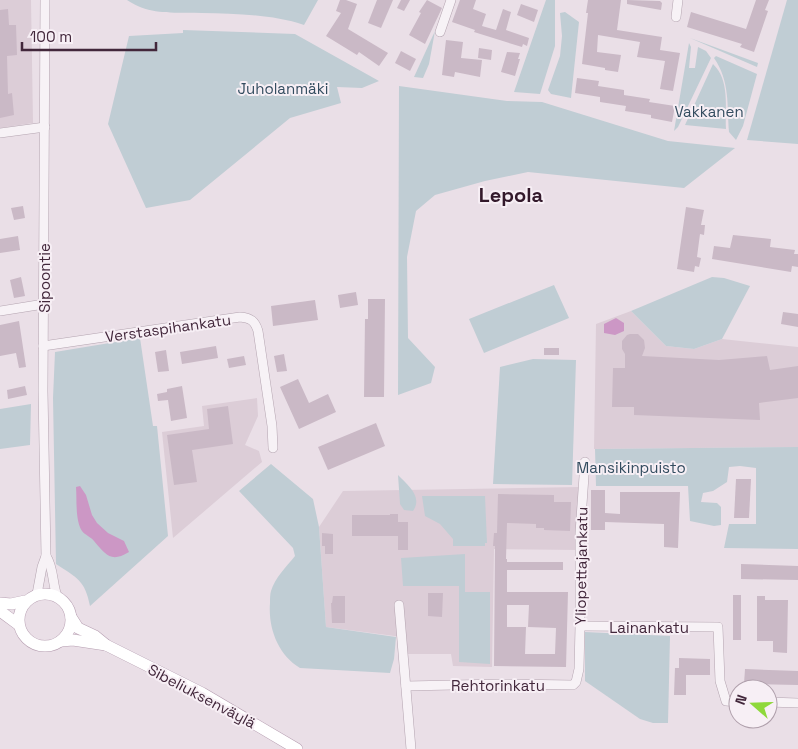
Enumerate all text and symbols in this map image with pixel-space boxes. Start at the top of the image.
scale bar [22,20,156,52]
text: 100 m [30,27,72,46]
park label: Juholanmäki [238,79,328,98]
park label: Vakkanen [674,102,744,121]
district label: Lepola [479,182,544,208]
street label: Sipoontie [35,243,54,313]
street label: Verstaspihankatu [104,310,232,346]
park label: Mansikinpuisto [576,458,686,477]
street label: Yliopettajankatu [570,507,592,625]
street label: Lainankatu [609,618,689,637]
street label: Sibeliuksenväylä [145,660,259,733]
street label: Rehtorinkatu [451,676,545,695]
north arrow [728,679,778,729]
text: N [731,692,751,707]

